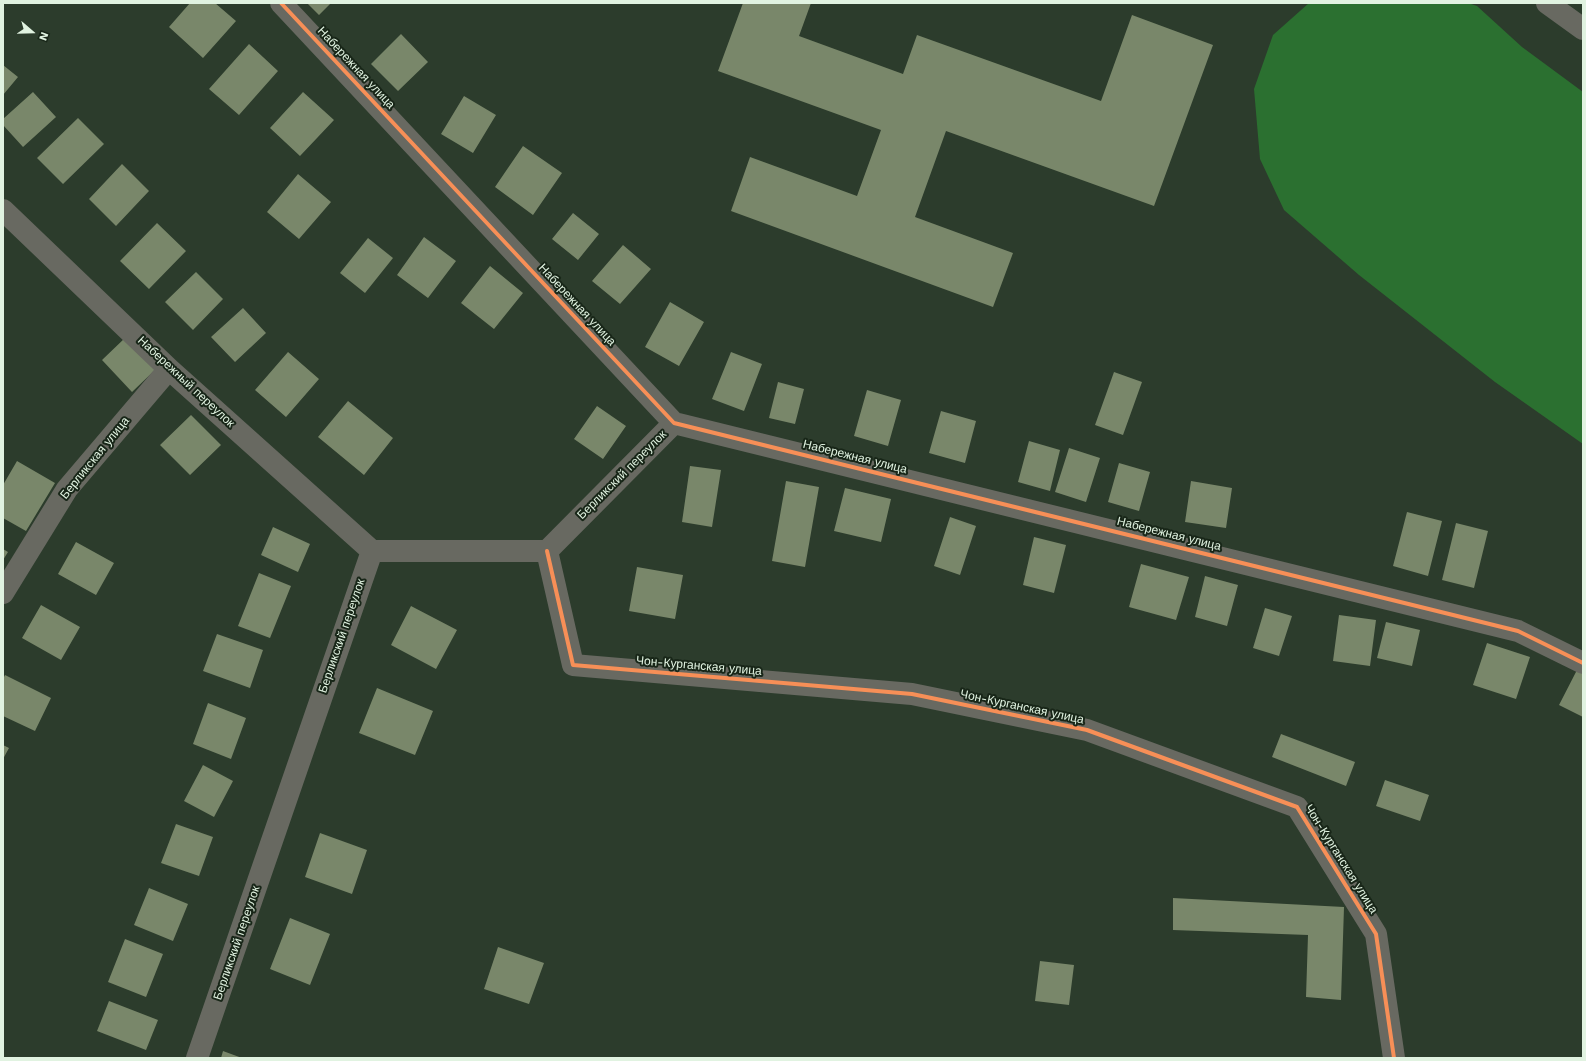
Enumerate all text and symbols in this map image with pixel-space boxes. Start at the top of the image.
north arrow [12,12,52,52]
street label: Набережная улица [314,24,398,112]
text: N [36,30,51,42]
street label: Набережная улица [535,261,619,349]
street label: Набережный переулок [135,333,237,431]
street label: Берликская улица [57,414,133,502]
street label: Берликский переулок [575,428,669,522]
street label: Набережная улица [801,437,909,477]
street label: Набережная улица [1115,514,1223,554]
street label: Берликский переулок [316,577,368,695]
street label: Чон-Курганская улица [636,653,762,679]
street label: Чон-Курганская улица [959,687,1085,727]
street label: Чон-Курганская улица [1301,802,1381,916]
street label: Берликский переулок [211,884,263,1002]

